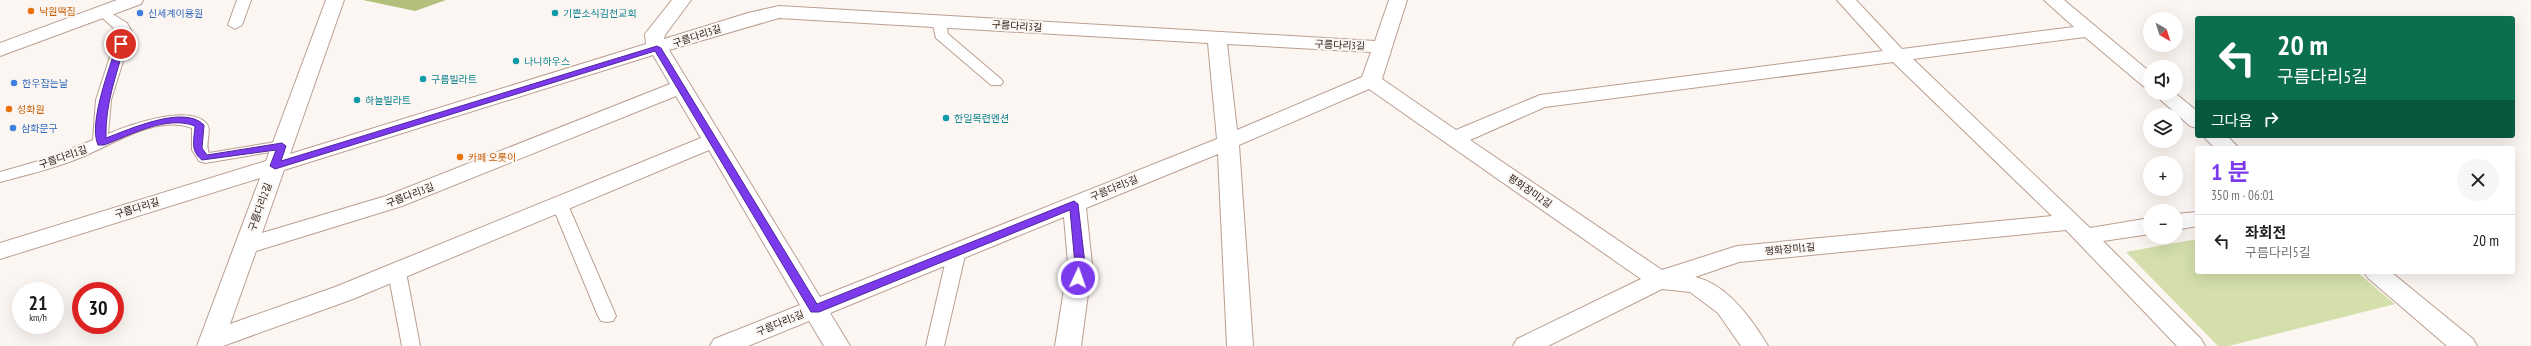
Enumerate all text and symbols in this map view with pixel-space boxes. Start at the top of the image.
place label: 낙원떡집 [39,5,76,18]
marker: 낙원떡집 [26,6,36,16]
place label: 신세계이용원 [148,7,203,20]
place label: 기쁜소식김천교회 [563,7,637,20]
marker: 신세계이용원 [135,8,145,18]
marker: 기쁜소식김천교회 [550,8,560,18]
north arrow [2143,12,2183,52]
map controls [2143,12,2183,244]
street label: 구름다리3길 [991,18,1043,34]
street label: 구름다리3길 [671,22,723,50]
text: 20 m [2277,26,2328,63]
pin [104,27,138,61]
icon: left [2211,32,2263,84]
icon: arrive [110,33,132,55]
street label: 구름다리3길 [1314,37,1366,53]
place label: 나니하우스 [524,55,570,68]
marker: 나니하우스 [511,56,521,66]
button: sound [2143,60,2183,100]
text: 구름다리5길 [2277,65,2368,88]
place label: 구름빌라트 [431,73,477,86]
marker: 구름빌라트 [418,74,428,84]
place label: 한우잡는날 [22,77,68,90]
marker: 한우잡는날 [9,78,19,88]
place label: 하늘빌라트 [365,94,411,107]
marker: 하늘빌라트 [352,95,362,105]
place label: 성화원 [17,103,45,116]
marker: 성화원 [4,104,14,114]
button: layers [2143,108,2183,148]
icon: right [2260,108,2282,130]
text: 그다음 [2211,111,2252,130]
place label: 한일목련멘션 [954,112,1009,125]
marker: 한일목련멘션 [941,113,951,123]
place label: 삼화문구 [21,122,58,135]
marker: 삼화문구 [8,123,18,133]
street label: 구름다리1길 [37,143,89,171]
place label: 카페 오롯이 [468,151,516,164]
marker: 카페 오롯이 [455,152,465,162]
button: + [2143,156,2183,196]
text: 1 분 [2211,156,2249,187]
button: close [2457,159,2499,201]
street label: 평화장미2길 [1506,171,1554,211]
street label: 구름다리5길 [1088,173,1140,203]
street label: 구름다리3길 [384,180,436,210]
street label: 구름다리2길 [245,181,275,233]
text: 350 m · 06:01 [2211,187,2274,204]
street label: 구름다리길 [113,195,161,221]
button: − [2143,204,2183,244]
text: 좌회전 [2245,223,2286,242]
icon: left [2211,230,2233,252]
text: 20 m [2473,231,2499,250]
street label: 평화장미1길 [1764,240,1816,258]
text: 구름다리5길 [2245,244,2311,261]
position arrow [1057,257,1099,299]
speed limit sign: 30 [72,282,124,334]
text: 21 [28,290,48,316]
street label: 구름다리5길 [754,308,806,338]
text: km/h [29,311,47,324]

